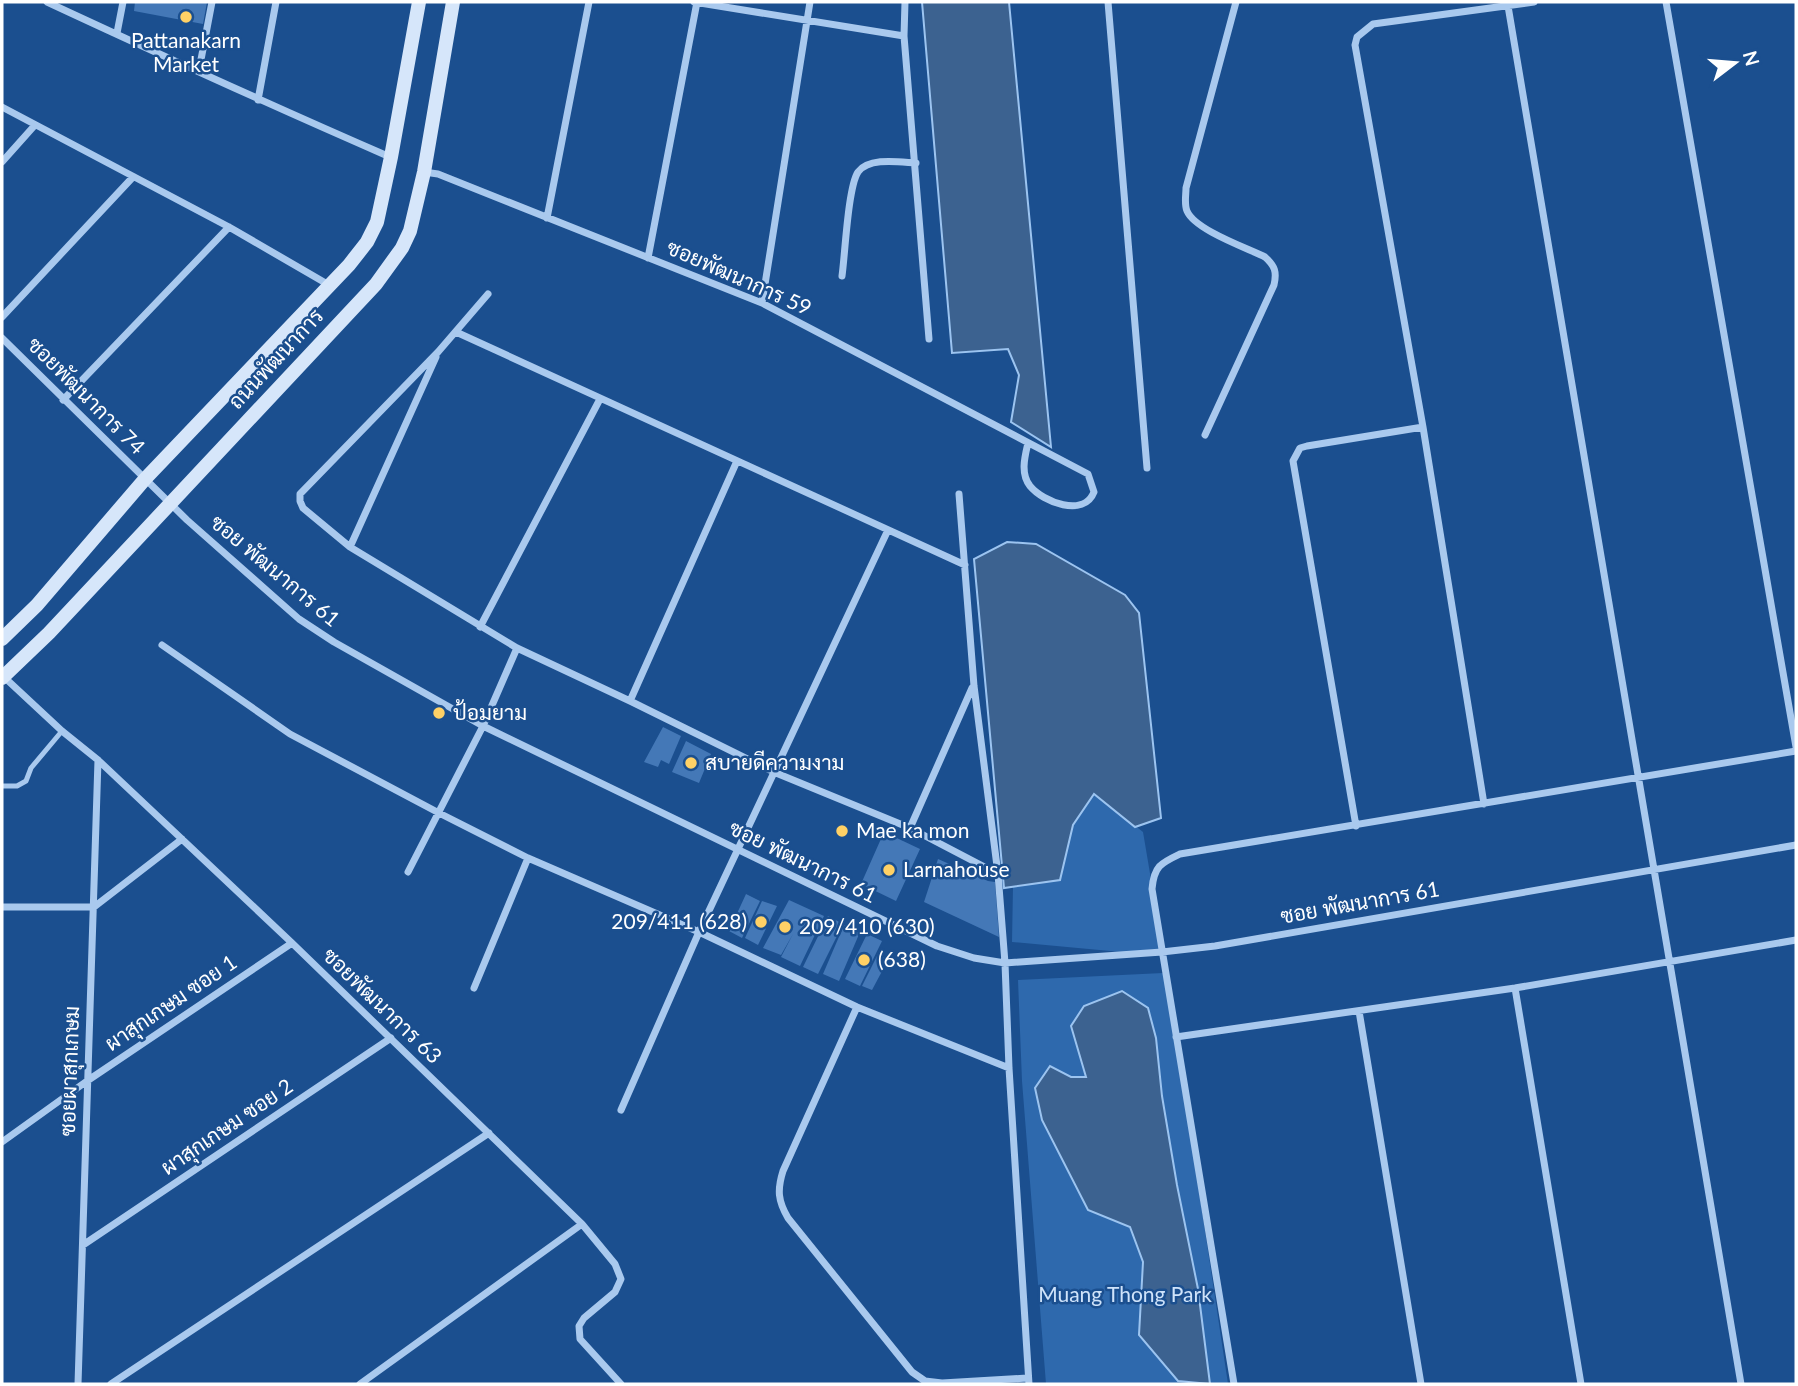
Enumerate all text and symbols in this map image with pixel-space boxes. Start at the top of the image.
marker: Pattanakarn Market [178,9,194,25]
place label: Pattanakarn Market [131,27,241,76]
north arrow [1700,28,1770,98]
text: N [1739,48,1765,68]
street label: ซอยพัฒนาการ 59 [663,234,816,320]
street label: ถนนพัฒนาการ [222,303,328,413]
street label: ซอยพัฒนาการ 74 [23,331,151,459]
street label: ซอย พัฒนาการ 61 [206,509,346,631]
place label: ป้อมยาม [453,699,527,724]
marker: ป้อมยาม [431,705,447,721]
place label: สบายดีความงาม [705,749,844,774]
marker: สบายดีความงาม [683,755,699,771]
street label: ซอย พัฒนาการ 61 [726,814,881,907]
place label: Mae ka mon [856,817,969,842]
marker: Mae ka mon [834,823,850,839]
place label: Larnahouse [903,856,1010,881]
marker: Larnahouse [881,862,897,878]
street label: ซอย พัฒนาการ 61 [1278,875,1441,928]
place label: 209/411 (628) [611,908,747,933]
place label: 209/410 (630) [799,913,935,938]
marker: 209/411 (628) [753,914,769,930]
marker: 209/410 (630) [777,919,793,935]
street label: ซอยพัฒนาการ 63 [318,942,448,1068]
place label: (638) [878,946,926,971]
street label: ผาสุกเกษม ซอย 1 [100,948,242,1058]
marker: (638) [856,952,872,968]
street label: ซอยผาสุกเกษม [54,1005,86,1137]
street label: ผาสุกเกษม ซอย 2 [156,1072,298,1182]
park label: Muang Thong Park [1038,1281,1212,1306]

